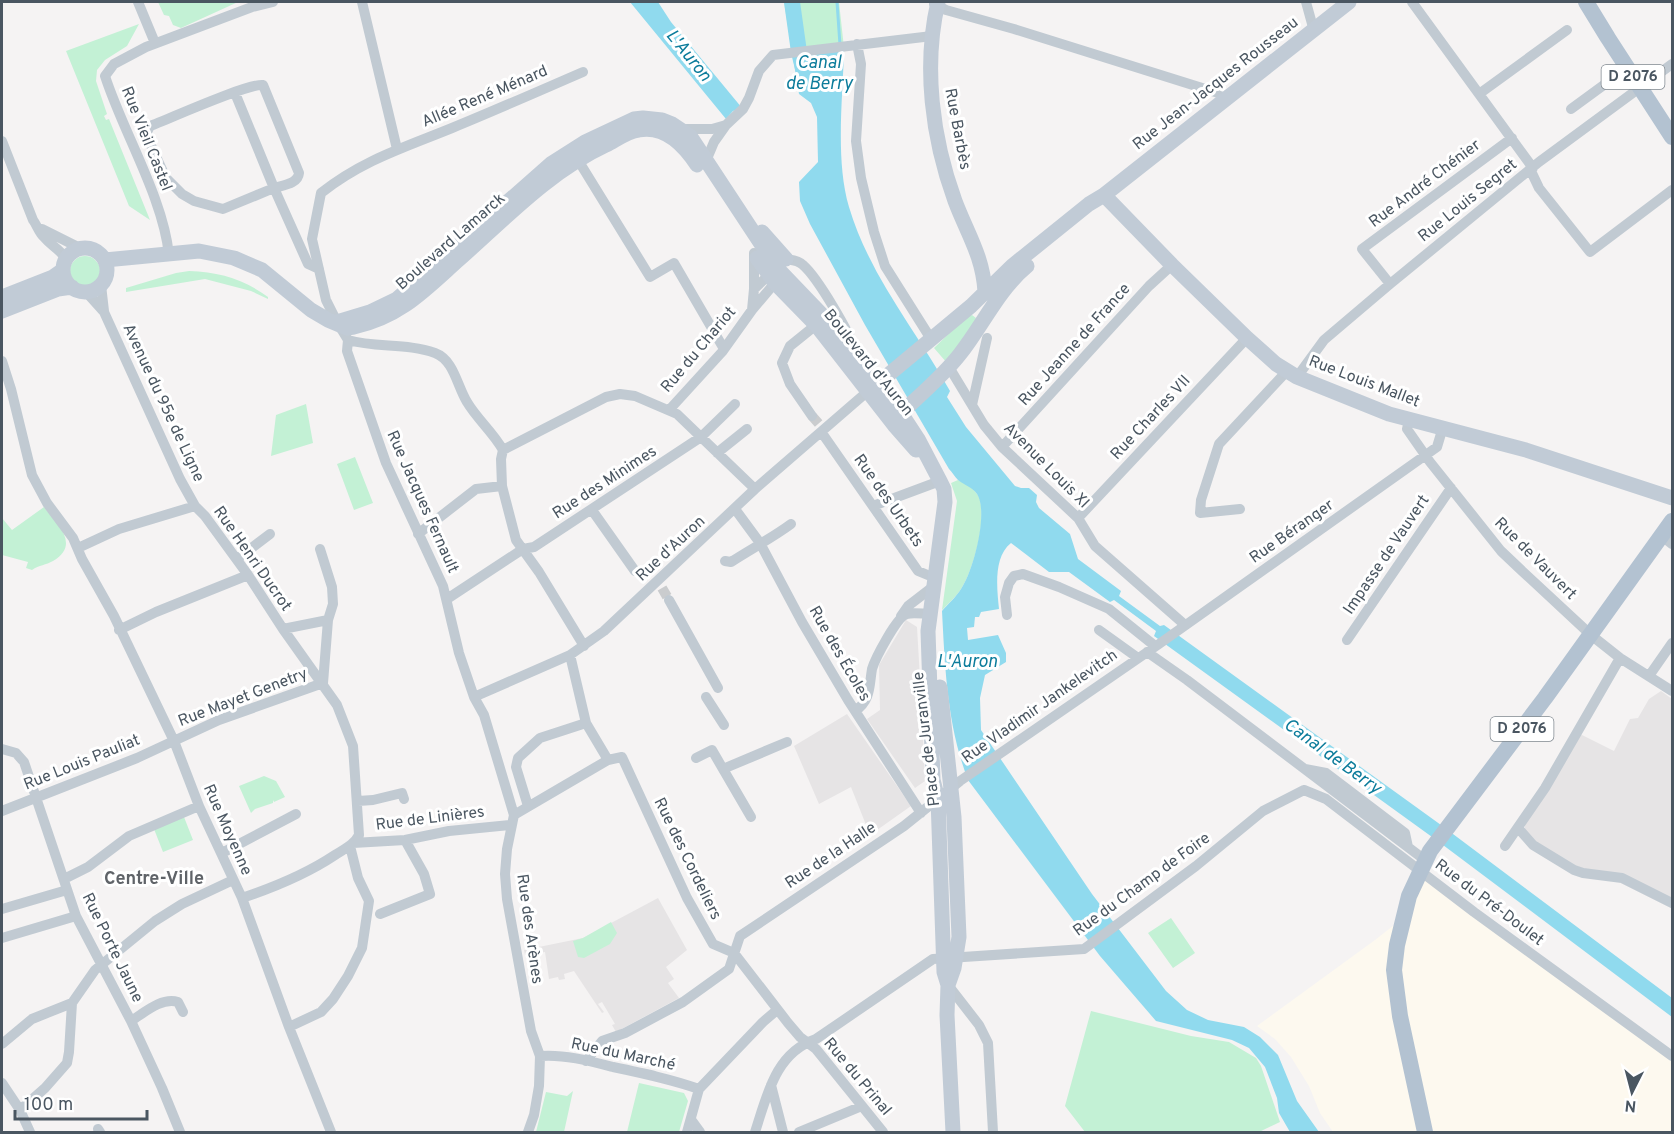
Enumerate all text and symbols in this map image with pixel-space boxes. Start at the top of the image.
street label: Rue Jean-Jacques Rousseau [1129,13,1303,155]
water label: L'Auron [660,25,716,87]
water label: Canal de Berry [786,52,854,96]
street label: Allée René Ménard [419,61,551,133]
road number: D 2076 [1602,65,1664,89]
street label: Rue Vieil Castel [116,84,176,194]
street label: Rue Barbès [939,87,975,171]
street label: Rue André Chénier [1365,136,1485,232]
street label: Rue Louis Segret [1414,155,1522,247]
street label: Boulevard Lamarck [392,189,510,295]
street label: Rue Jeanne de France [1015,280,1135,410]
street label: Rue du Chariot [657,303,741,397]
street label: Boulevard d'Auron [819,305,917,421]
street label: Avenue du 95e de Ligne [118,321,208,485]
street label: Rue Louis Mallet [1306,352,1422,412]
street label: Rue Charles VII [1107,371,1195,465]
street label: Avenue Louis XI [999,419,1093,513]
street label: Rue Jacques Fernault [381,427,463,577]
street label: Rue des Minimes [549,442,661,524]
street label: Rue des Urbets [849,451,927,551]
street label: Impasse de Vauvert [1340,491,1434,619]
street label: Rue Béranger [1246,496,1338,568]
street label: Rue Henri Ducrot [208,503,296,615]
street label: Rue d'Auron [632,512,710,586]
street label: Rue de Vauvert [1489,513,1581,605]
street label: Rue des Écoles [804,602,876,705]
street label: Rue Vladimir Jankelevitch [958,646,1122,768]
water label: L'Auron [937,651,997,674]
street label: Rue Mayet Genetry [176,664,310,732]
street label: Place de Juranville [909,671,945,807]
water label: Canal de Berry [1279,714,1387,801]
road number: D 2076 [1490,717,1553,741]
street label: Rue Louis Pauliat [21,731,143,795]
street label: Rue Moyenne [198,781,256,879]
street label: Rue des Cordeliers [649,795,725,923]
street label: Rue de Linières [374,802,486,836]
street label: Rue de la Halle [782,818,880,894]
street label: Rue du Champ de Foire [1070,829,1214,941]
street label: Rue du Pré-Doulet [1430,855,1548,951]
district label: Centre-Ville [104,868,204,891]
street label: Rue des Arènes [511,873,547,985]
street label: Rue Porte Jaune [77,890,147,1006]
street label: Rue du Marché [569,1034,677,1076]
street label: Rue du Prinal [819,1034,895,1120]
north arrow [1602,1062,1662,1122]
scale bar [15,1083,147,1121]
text: 100 m [24,1094,73,1117]
text: N [1624,1094,1637,1115]

